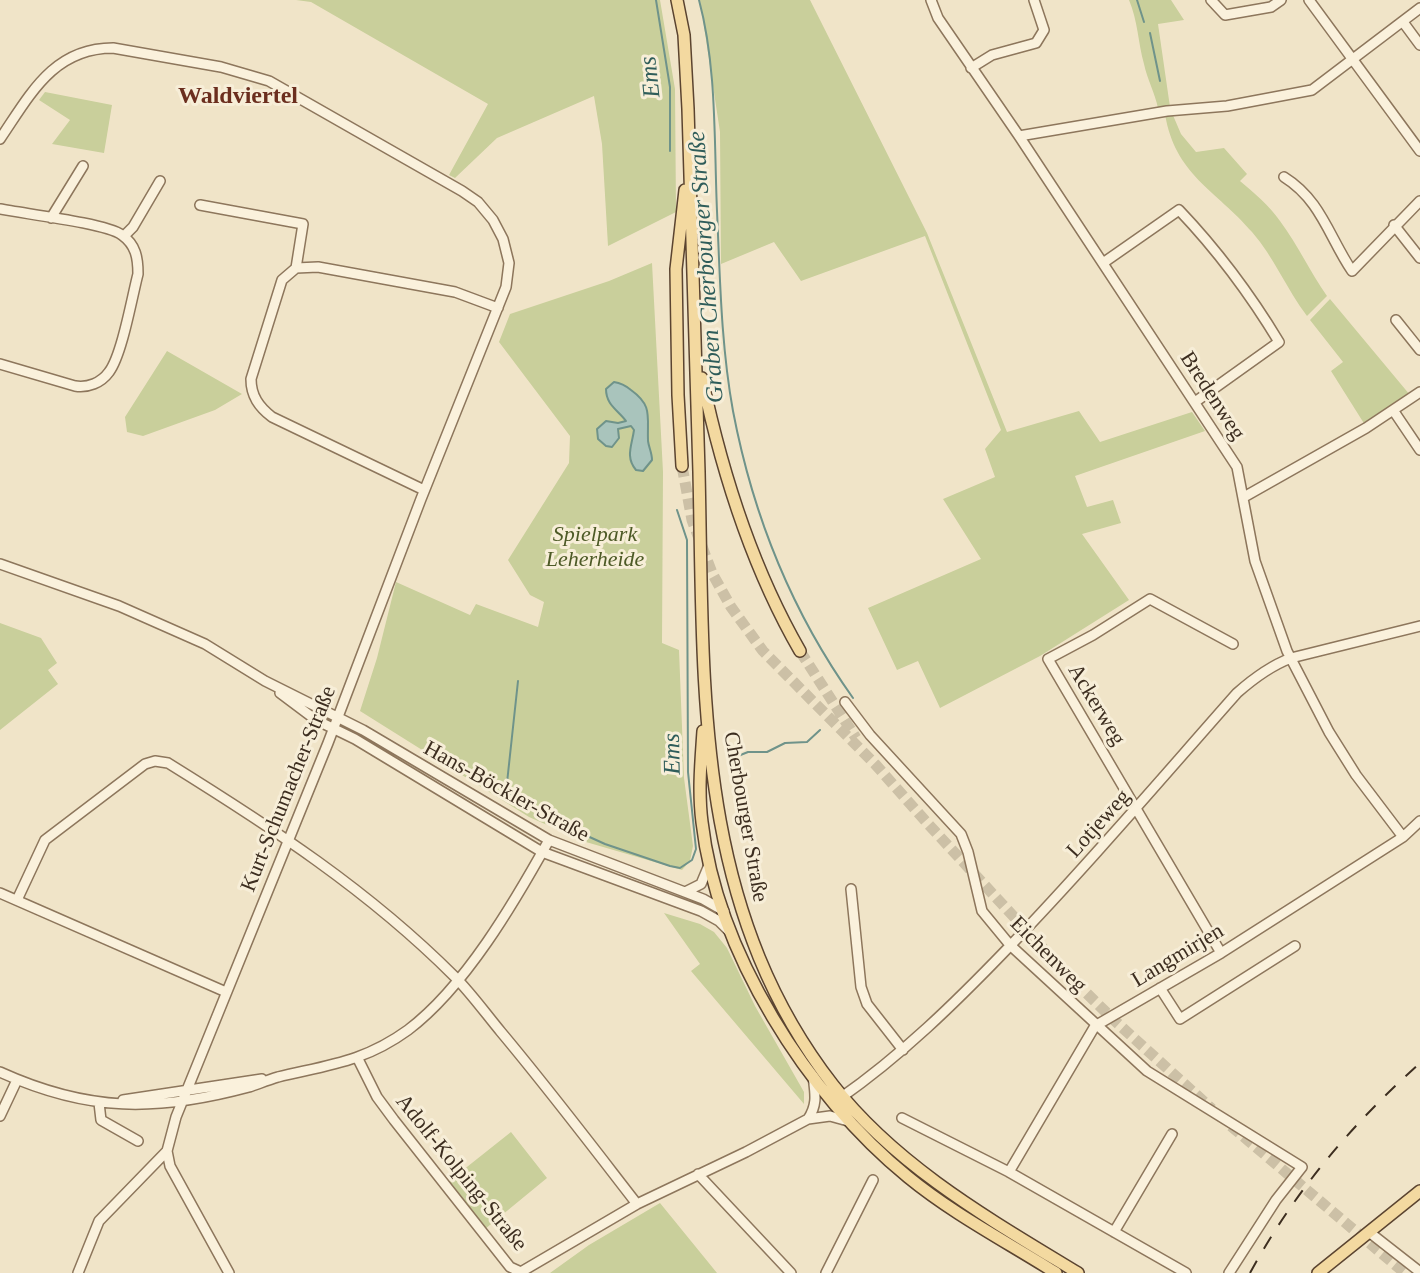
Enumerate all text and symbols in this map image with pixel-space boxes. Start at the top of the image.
water label: Ems [635,55,667,99]
district label: Waldviertel [178,83,298,111]
water label: Graben Cherbourger Straße [683,130,731,404]
street label: Bredenweg [1174,347,1250,445]
park label: Spielpark Leherheide [546,522,644,574]
street label: Ackerweg [1061,659,1131,751]
street label: Kurt-Schumacher-Straße [236,682,342,896]
street label: Cherbourger Straße [717,730,773,904]
water label: Ems [658,733,688,775]
street label: Hans-Böckler-Straße [419,736,593,848]
street label: Lotjeweg [1061,784,1137,864]
street label: Eichenweg [1004,911,1092,999]
street label: Langmirjen [1127,918,1229,994]
street label: Adolf-Kolping-Straße [390,1089,532,1257]

